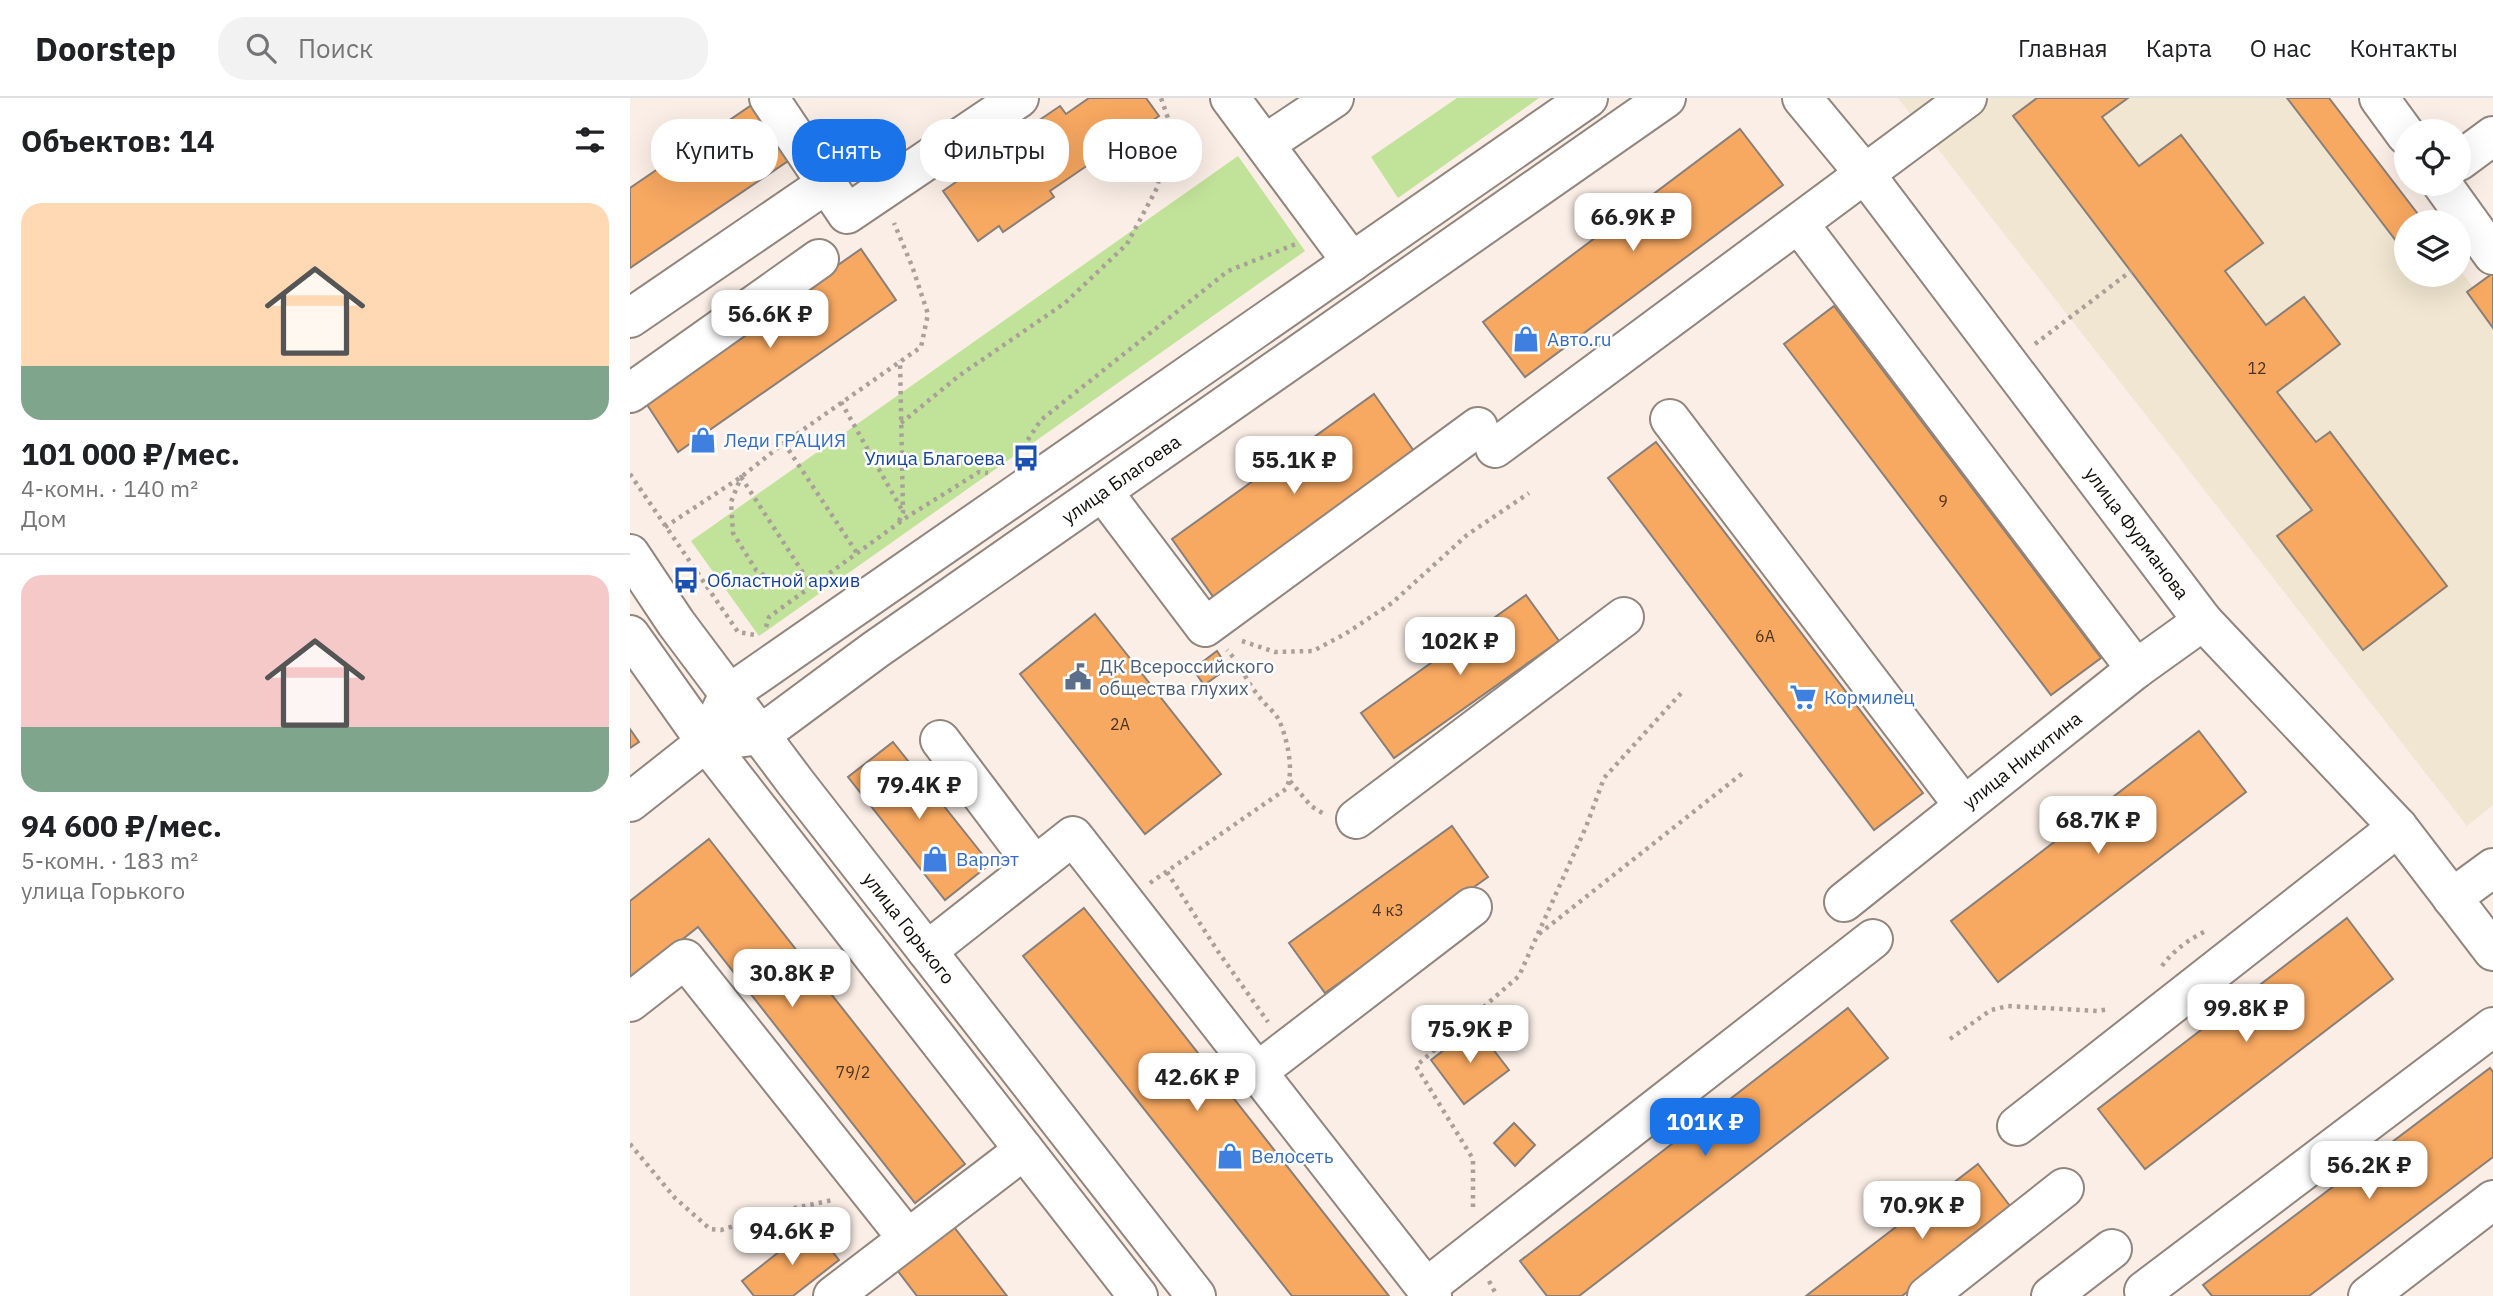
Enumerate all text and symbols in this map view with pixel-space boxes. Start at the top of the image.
search box [218,17,708,80]
text: Doorstep [35,27,176,70]
icon: search [242,29,280,67]
text: Поиск [298,31,373,65]
text: Главная [2018,32,2108,64]
text: Карта [2146,32,2212,64]
text: О нас [2250,32,2311,64]
text: Контакты [2349,32,2458,64]
chip: Купить [651,119,778,182]
chip: Снять [792,119,906,182]
chip: Фильтры [920,119,1069,182]
chip: Новое [1083,119,1202,182]
map controls [2394,119,2471,287]
button: locate [2394,119,2471,196]
text: Объектов: 14 [21,121,215,160]
icon: filters [571,121,609,159]
pin: 66.9K ₽ [1568,194,1698,253]
text: 66.9K ₽ [1590,201,1676,231]
button: layers [2394,210,2471,287]
icon: home [252,248,378,374]
pin: 56.6K ₽ [705,290,835,350]
text: 56.6K ₽ [727,298,813,328]
shop icon: Авто.ru [1511,324,1541,354]
place label: Авто.ru [1547,327,1611,351]
house number: 12 [2247,358,2267,378]
shop icon: Леди ГРАЦИЯ [688,425,718,455]
place label: Леди ГРАЦИЯ [724,428,846,452]
street label: улица Благоева [1057,429,1185,529]
text: 101 000 ₽/мес. [21,434,240,473]
pin: 55.1K ₽ [1229,436,1359,496]
bus stop icon: Улица Благоева [1011,443,1041,473]
text: 55.1K ₽ [1251,444,1337,474]
place label: Улица Благоева [864,446,1005,470]
street label: улица Фурманова [2079,462,2195,604]
text: 4-комн. · 140 m² [21,473,198,503]
house number: 9 [1938,491,1948,511]
text: Дом [21,503,66,533]
bus stop icon: Областной архив [671,565,701,595]
place label: Областной архив [707,568,860,592]
pin: 102K ₽ [1403,618,1517,677]
icon: home [252,620,378,746]
text: 102K ₽ [1421,625,1499,655]
house number: 6А [1755,626,1775,646]
place label: ДК Всероссийского общества глухих [1099,654,1274,700]
public building icon: ДК Всероссийского общества глухих [1063,662,1093,692]
supermarket icon: Кормилец [1788,682,1818,712]
place label: Кормилец [1824,685,1915,709]
street label: улица Никитина [1958,706,2086,814]
house number: 2А [1110,714,1130,734]
pin: 79.4K ₽ [854,762,984,821]
text: 79.4K ₽ [876,769,962,799]
pin: 68.7K ₽ [2033,796,2163,856]
text: 68.7K ₽ [2055,804,2141,834]
text: 94 600 ₽/мес. [21,806,222,845]
shop icon: Варпэт [920,844,950,874]
text: 5-комн. · 183 m² [21,845,198,875]
place label: Варпэт [956,847,1019,871]
street label: улица Горького [858,867,960,989]
text: улица Горького [21,875,185,905]
house number: 4 к3 [1372,900,1404,920]
pin: 30.8K ₽ [727,950,857,1009]
text: 30.8K ₽ [749,957,835,987]
pin: 99.8K ₽ [2181,984,2311,1044]
text: 99.8K ₽ [2203,992,2289,1022]
pin: 75.9K ₽ [1405,1006,1535,1065]
text: 75.9K ₽ [1427,1013,1513,1043]
pin: 42.6K ₽ [1132,1054,1262,1113]
text: 42.6K ₽ [1154,1061,1240,1091]
house number: 79/2 [836,1062,870,1082]
pin: 101K ₽ [1648,1098,1762,1158]
text: 101K ₽ [1666,1106,1744,1136]
shop icon: Велосеть [1215,1141,1245,1171]
pin: 56.2K ₽ [2304,1142,2434,1201]
place label: Велосеть [1251,1144,1334,1168]
text: 56.2K ₽ [2326,1149,2412,1179]
pin: 70.9K ₽ [1857,1182,1987,1241]
text: 70.9K ₽ [1879,1189,1965,1219]
pin: 94.6K ₽ [727,1208,857,1267]
text: 94.6K ₽ [749,1215,835,1245]

